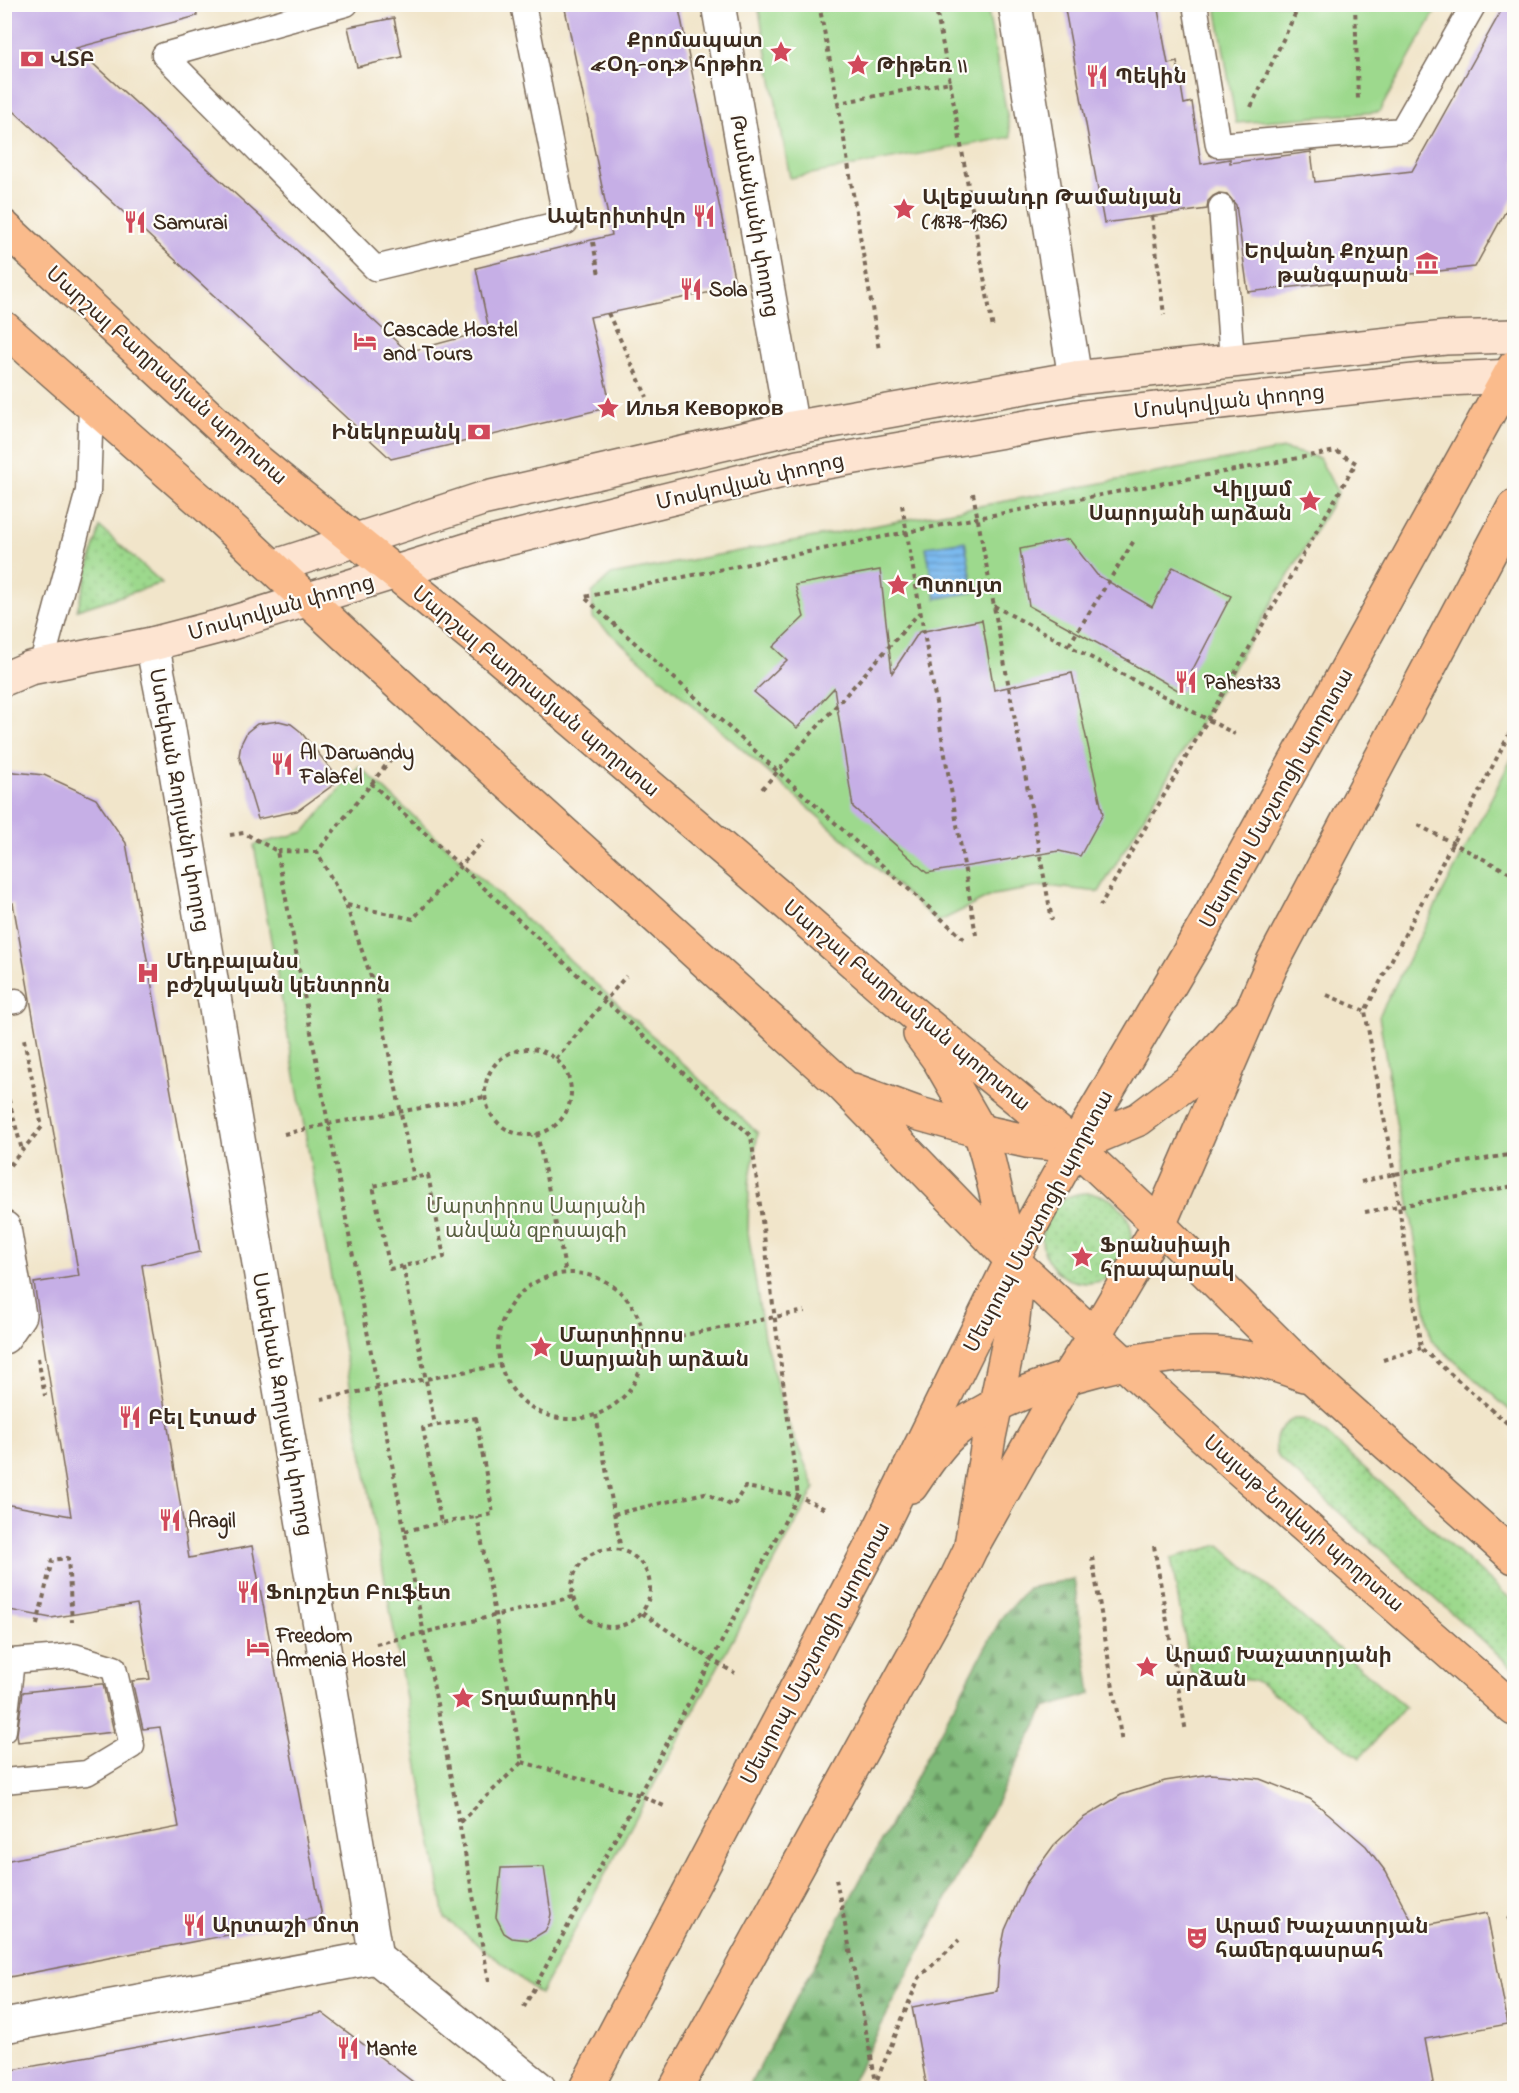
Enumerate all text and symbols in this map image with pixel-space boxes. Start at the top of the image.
place label: Քրոմապատ «Օդ-օդ» հրթիռ [590,27,763,81]
place icon: Քրոմապատ «Օդ-օդ» հրթիռ [768,39,794,65]
bank icon: ՎՏԲ [19,46,45,72]
place label: ՎՏԲ [50,46,95,76]
place icon: Թիթեռ II [845,52,871,78]
place label: Թիթեռ II [876,52,967,82]
restaurant icon: Պեկին [1084,63,1110,89]
place label: Պեկին [1115,63,1187,93]
street label: Թամանյանի փողոց [720,113,786,320]
place label: Ալեքսանդր Թամանյան (1878-1936) [922,184,1182,238]
place icon: Ալեքսանդր Թամանյան (1878-1936) [891,196,917,222]
place label: Ապերիտիվո [547,203,686,233]
restaurant icon: Ապերիտիվո [691,203,717,229]
restaurant icon: Samurai [122,209,148,235]
place label: Samurai [153,209,228,239]
place label: Երվանդ Քոչար թանգարան [1244,238,1409,292]
museum icon: Երվանդ Քոչար թանգարան [1414,250,1440,276]
street label: Մարշալ Բաղրամյան պողոտա [38,260,293,493]
restaurant icon: Sola [678,276,704,302]
place label: Sola [709,276,748,306]
place label: Cascade Hostel and Tours [383,316,518,370]
hotel icon: Cascade Hostel and Tours [352,328,378,354]
street label: Մոսկովյան փողոց [1132,378,1326,428]
place icon: Илья Кеворков [595,395,621,421]
place label: Илья Кеворков [626,395,784,425]
place label: Ինեկոբանկ [331,419,461,449]
bank icon: Ինեկոբանկ [466,419,492,445]
street label: Մոսկովյան փողոց [653,447,847,519]
place label: Վիլյամ Սարոյանի արձան [1088,476,1292,530]
place icon: Վիլյամ Սարոյանի արձան [1297,488,1323,514]
street label: Մոսկովյան փողոց [185,568,378,650]
place icon: Պտույտ [885,572,911,598]
place label: Պտույտ [916,572,1003,602]
street label: Մարշալ Բաղրամյան պողոտա [404,580,665,805]
street label: Մեսրոպ Մաշտոցի պողոտա [1193,663,1362,935]
street label: Ստեփան Զորյանի փողոց [140,666,216,935]
restaurant icon: Pahest33 [1173,669,1199,695]
place label: Pahest33 [1204,669,1281,699]
place label: Al Darwandy Falafel [299,739,414,793]
restaurant icon: Al Darwandy Falafel [269,751,295,777]
street label: Մարշալ Բաղրամյան պողոտա [775,894,1036,1119]
place label: Մեդբալանս բժշկական կենտրոն [166,948,390,1002]
hospital icon: Մեդբալանս բժշկական կենտրոն [135,960,161,986]
street label: Մեսրոպ Մաշտոցի պողոտա [958,1085,1122,1359]
park label: Մարտիրոս Սարյանի անվան զբոսայգի [426,1193,646,1247]
place label: Ֆրանսիայի հրապարակ [1100,1232,1235,1286]
place icon: Ֆրանսիայի հրապարակ [1069,1244,1095,1270]
street label: Ստեփան Զորյանի փողոց [243,1270,319,1539]
place label: Մարտիրոս Սարյանի արձան [559,1322,749,1376]
place icon: Մարտիրոս Սարյանի արձան [528,1334,554,1360]
restaurant icon: Բել Էտաժ [117,1404,143,1430]
place label: Բել Էտաժ [148,1404,258,1434]
street label: Սայաթ-Նովայի պողոտա [1196,1429,1410,1620]
restaurant icon: Aragil [157,1507,183,1533]
place label: Aragil [188,1507,236,1539]
street label: Մեսրոպ Մաշտոցի պողոտա [735,1517,899,1791]
restaurant icon: Ֆուրշետ Բուֆետ [235,1579,261,1605]
place label: Ֆուրշետ Բուֆետ [266,1579,451,1609]
place label: Freedom Armenia Hostel [275,1622,406,1676]
hotel icon: Freedom Armenia Hostel [245,1634,271,1660]
place label: Արամ Խաչատրյանի արձան [1165,1642,1392,1696]
place icon: Արամ Խաչատրյանի արձան [1134,1654,1160,1680]
place icon: Տղամարդիկ [450,1685,476,1711]
place label: Տղամարդիկ [481,1685,617,1715]
restaurant icon: Արտաշի մոտ [181,1912,207,1938]
place label: Արտաշի մոտ [212,1912,360,1942]
place label: Արամ Խաչատրյան համերգասրահ [1215,1913,1429,1967]
theatre icon: Արամ Խաչատրյան համերգասրահ [1184,1925,1210,1951]
restaurant icon: Mante [335,2035,361,2061]
place label: Mante [366,2035,417,2065]

